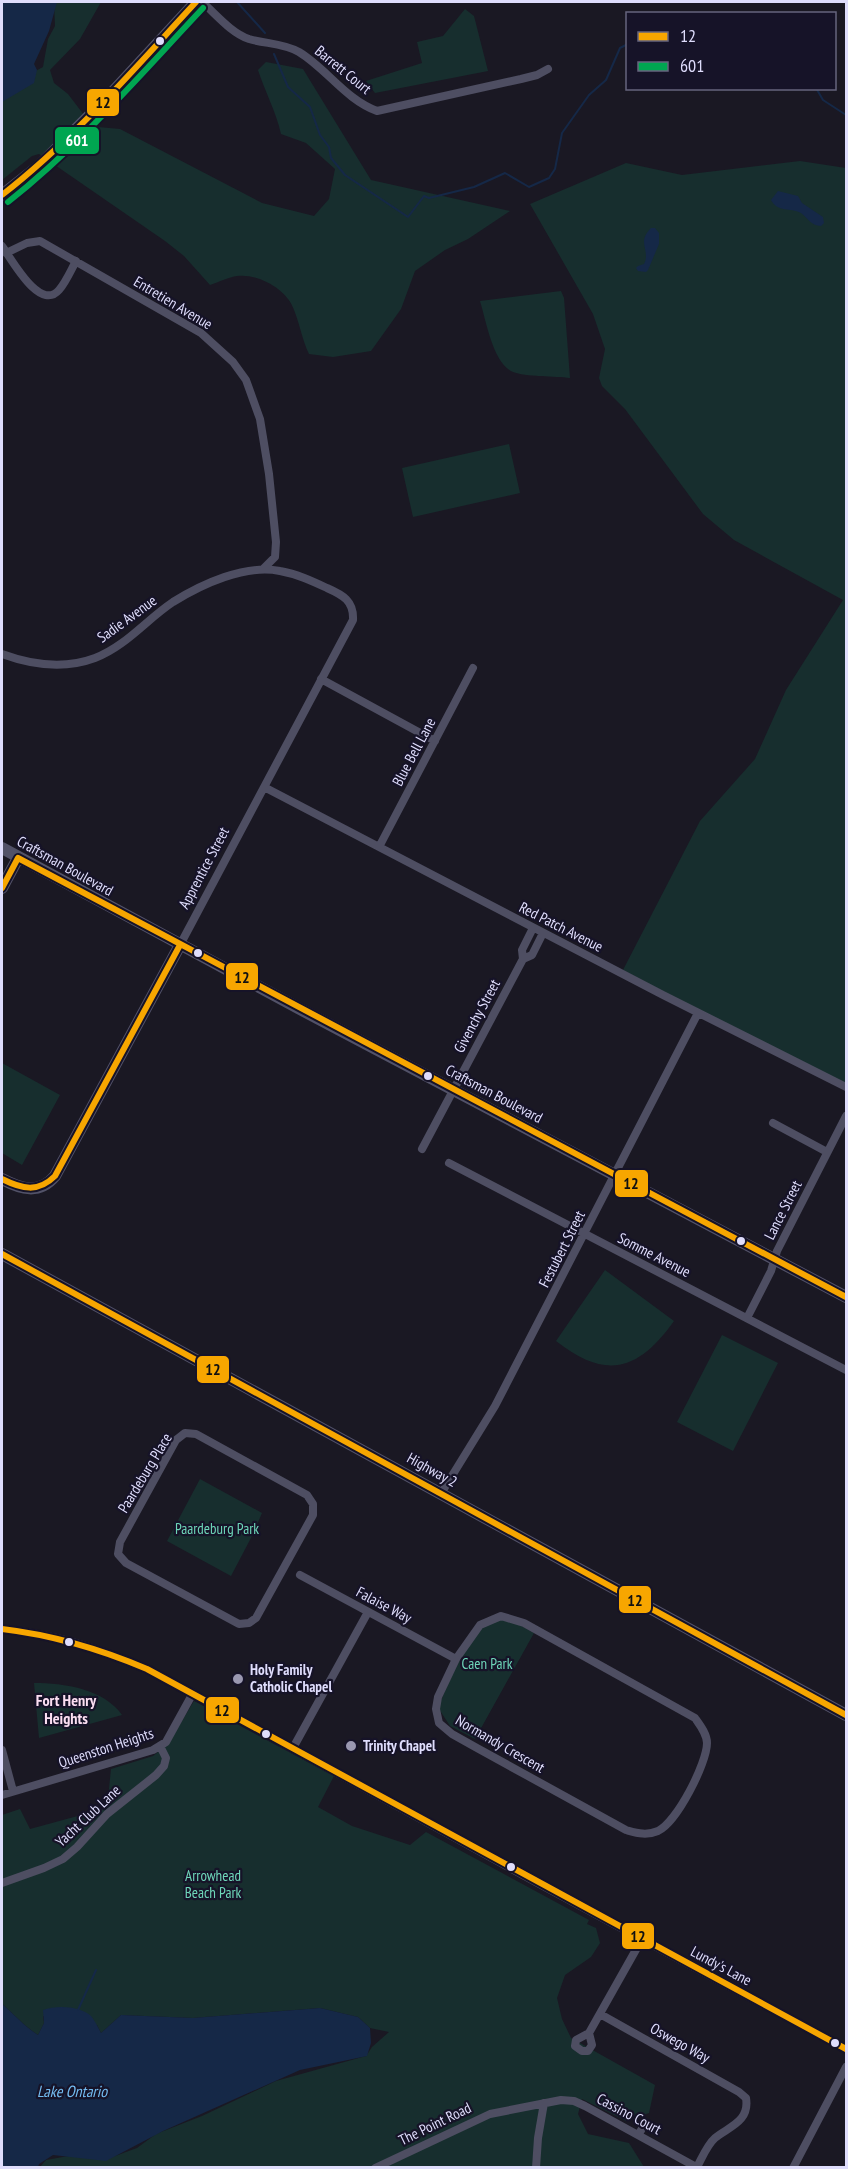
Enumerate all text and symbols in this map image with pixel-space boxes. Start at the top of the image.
legend [626,12,836,90]
text: 12 [680,24,696,47]
unlabelled marker [154,35,166,47]
street label: Barrett Court [311,41,375,98]
text: 601 [680,54,704,77]
line badge: 12 [86,88,120,117]
text: 12 [95,92,111,112]
line badge: 601 [54,126,100,155]
text: 601 [66,130,88,150]
street label: Entretien Avenue [131,272,216,333]
street label: Sadie Avenue [93,591,160,647]
street label: Blue Bell Lane [388,714,439,789]
street label: Apprentice Street [174,824,233,912]
street label: Craftsman Boulevard [14,831,117,900]
street label: Red Patch Avenue [516,897,606,956]
unlabelled marker [192,947,204,959]
line badge: 12 [225,962,259,991]
text: 12 [234,967,250,987]
street label: Givenchy Street [449,976,504,1056]
street label: Craftsman Boulevard [442,1060,546,1127]
unlabelled marker [422,1070,434,1082]
line badge: 12 [614,1169,649,1198]
text: 12 [623,1173,639,1193]
street label: Lance Street [760,1177,806,1243]
street label: Festubert Street [534,1207,589,1290]
street label: Somme Avenue [615,1228,694,1281]
unlabelled marker [735,1235,747,1247]
line badge: 12 [196,1355,230,1384]
text: 12 [205,1359,221,1379]
street label: Paardeburg Place [113,1429,176,1516]
street label: Highway 2 [404,1448,461,1491]
park label: Paardeburg Park [175,1519,259,1538]
street label: Falaise Way [353,1582,416,1627]
line badge: 12 [618,1585,652,1614]
text: 12 [627,1590,643,1610]
unlabelled marker [63,1636,75,1648]
park label: Caen Park [462,1654,513,1673]
place label: Holy Family Catholic Chapel [250,1660,332,1696]
marker: Holy Family Catholic Chapel [231,1672,245,1686]
district label: Fort Henry Heights [36,1690,97,1728]
line badge: 12 [205,1696,240,1724]
text: 12 [214,1700,230,1720]
street label: Normandy Crescent [452,1710,548,1777]
street label: Queenston Heights [56,1723,156,1772]
unlabelled marker [260,1728,272,1740]
place label: Trinity Chapel [363,1736,436,1755]
marker: Trinity Chapel [344,1739,358,1753]
street label: Yacht Club Lane [51,1781,124,1851]
unlabelled marker [505,1861,517,1873]
park label: Arrowhead Beach Park [185,1866,242,1902]
line badge: 12 [621,1922,655,1950]
text: 12 [630,1926,646,1946]
street label: Lundy's Lane [688,1942,755,1989]
street label: Oswego Way [647,2018,714,2067]
unlabelled marker [829,2037,841,2049]
water label: Lake Ontario [37,2081,108,2101]
street label: Cassino Court [594,2089,665,2138]
street label: The Point Road [395,2098,474,2149]

